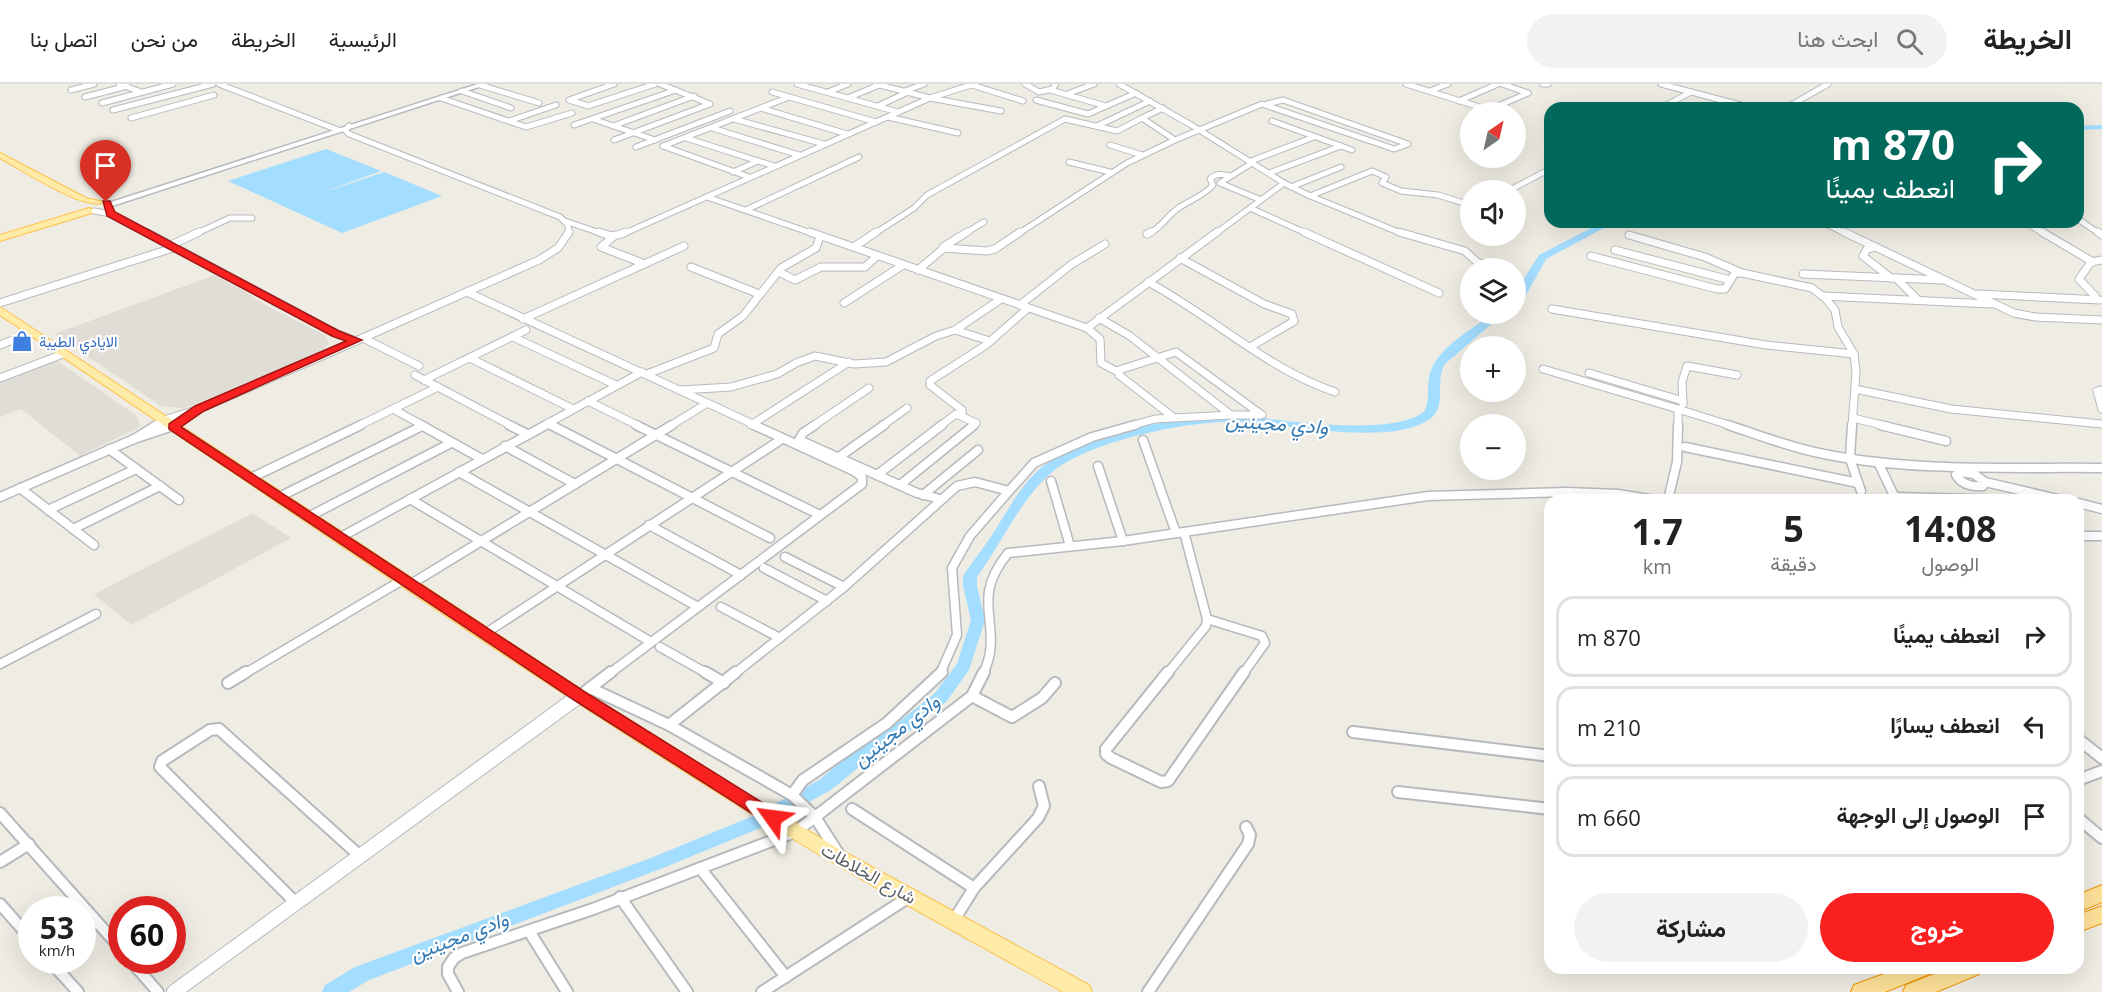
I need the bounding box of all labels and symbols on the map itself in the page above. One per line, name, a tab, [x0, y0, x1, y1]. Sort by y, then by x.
north arrow	[1460, 102, 1526, 168]
pin	[80, 140, 131, 202]
shop icon: الايادي الطيبة	[10, 329, 34, 353]
place label: الايادي الطيبة	[39, 331, 118, 355]
water label: وادي مجينين	[1224, 406, 1329, 443]
water label: وادي مجينين	[847, 688, 947, 775]
position arrow	[741, 786, 805, 850]
street label: شارع الخلاطات	[817, 837, 921, 910]
speed limit sign: 60	[108, 896, 186, 974]
water label: وادي مجينين	[406, 905, 513, 970]

